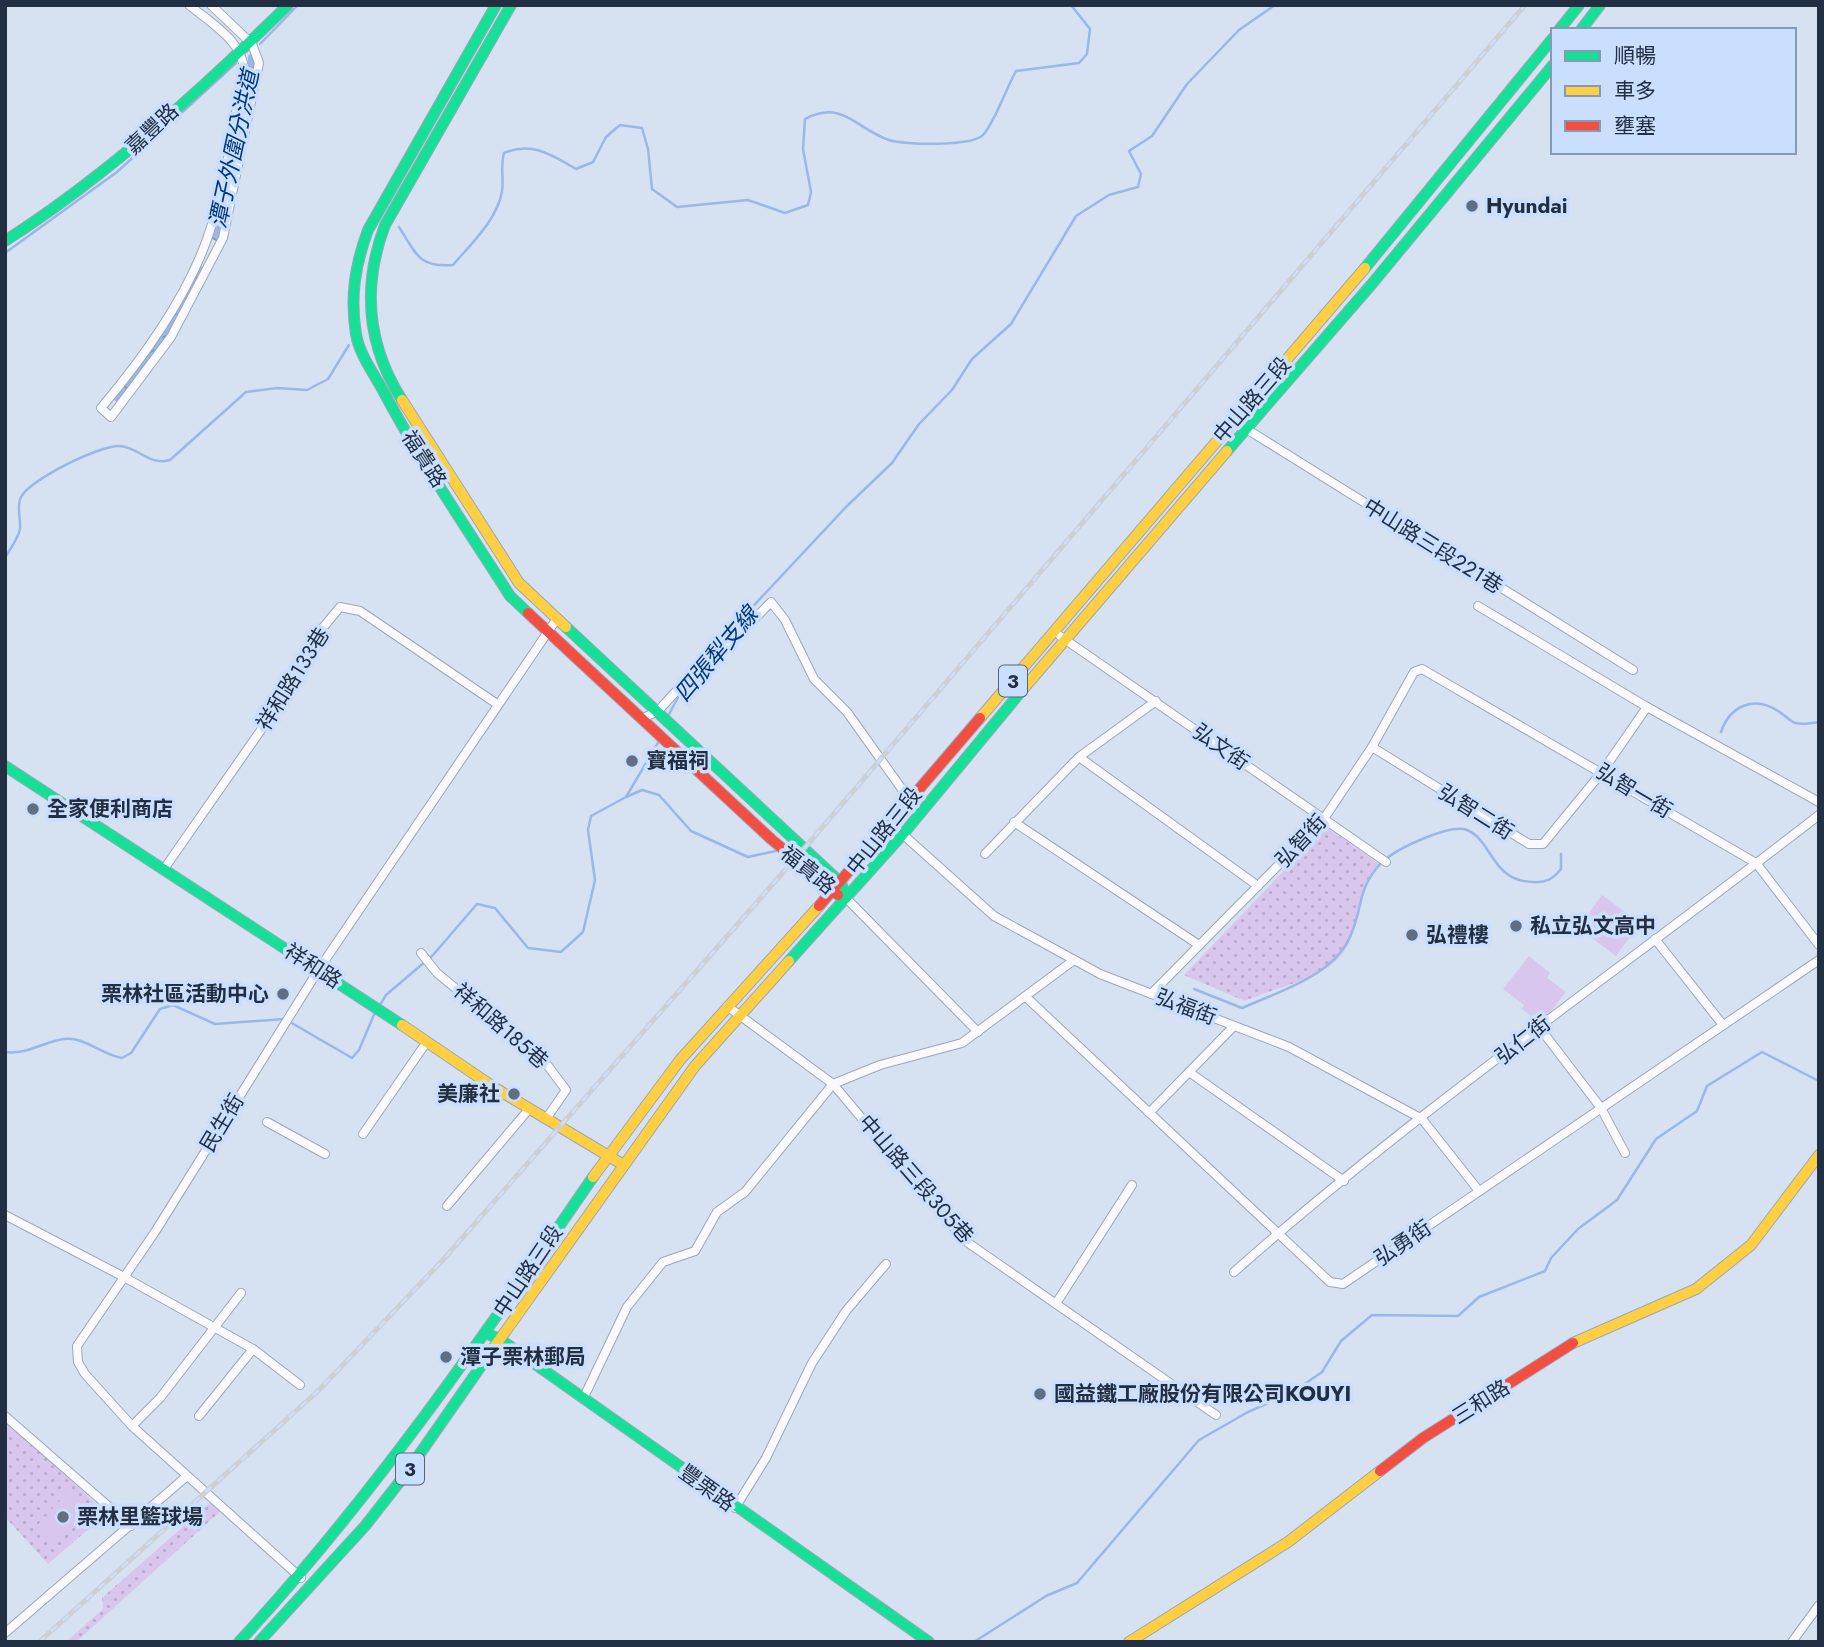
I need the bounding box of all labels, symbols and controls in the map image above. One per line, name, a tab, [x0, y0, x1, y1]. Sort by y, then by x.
legend	[1551, 28, 1796, 154]
text: 順暢	[1614, 41, 1656, 71]
water label: 潭子外圍分洪道	[201, 64, 268, 231]
text: 車多	[1614, 76, 1656, 106]
street label: 嘉豐路	[119, 97, 185, 161]
text: 壅塞	[1614, 111, 1656, 141]
place label: Hyundai	[1486, 191, 1568, 221]
marker: Hyundai	[1464, 198, 1480, 214]
street label: 中山路三段	[1206, 351, 1298, 449]
street label: 福貴路	[394, 424, 454, 494]
street label: 中山路三段221巷	[1357, 491, 1509, 601]
water label: 四張犁支線	[666, 597, 768, 709]
street label: 祥和路133巷	[249, 622, 337, 736]
road number: 3	[999, 666, 1027, 696]
street label: 弘文街	[1187, 717, 1255, 777]
place label: 寶福祠	[646, 746, 709, 776]
marker: 寶福祠	[624, 753, 640, 769]
street label: 弘智一街	[1590, 757, 1678, 825]
street label: 弘智二街	[1432, 777, 1520, 847]
street label: 中山路三段	[839, 781, 929, 881]
place label: 全家便利商店	[47, 794, 173, 824]
marker: 全家便利商店	[25, 801, 41, 817]
street label: 弘智街	[1269, 808, 1333, 874]
street label: 福貴路	[774, 839, 842, 901]
place label: 私立弘文高中	[1530, 911, 1656, 941]
marker: 私立弘文高中	[1508, 918, 1524, 934]
place label: 弘禮樓	[1426, 920, 1489, 950]
marker: 弘禮樓	[1404, 927, 1420, 943]
street label: 祥和路	[278, 936, 348, 996]
street label: 祥和路185巷	[447, 976, 555, 1076]
place label: 栗林社區活動中心	[101, 979, 269, 1009]
street label: 弘福街	[1151, 982, 1221, 1032]
marker: 栗林社區活動中心	[275, 986, 291, 1002]
street label: 弘仁街	[1489, 1009, 1557, 1071]
place label: 美廉社	[437, 1079, 500, 1109]
marker: 美廉社	[506, 1086, 522, 1102]
street label: 民生街	[193, 1088, 251, 1158]
street label: 中山路三段305巷	[852, 1108, 980, 1250]
street label: 弘勇街	[1368, 1213, 1438, 1273]
street label: 中山路三段	[486, 1219, 570, 1323]
place label: 潭子栗林郵局	[460, 1342, 586, 1372]
marker: 潭子栗林郵局	[438, 1349, 454, 1365]
street label: 三和路	[1446, 1373, 1516, 1431]
place label: 國益鐵工廠股份有限公司KOUYI	[1054, 1379, 1351, 1409]
marker: 國益鐵工廠股份有限公司KOUYI	[1032, 1386, 1048, 1402]
road number: 3	[396, 1454, 424, 1484]
street label: 豐栗路	[673, 1457, 741, 1519]
place label: 栗林里籃球場	[77, 1502, 203, 1532]
marker: 栗林里籃球場	[55, 1509, 71, 1525]

